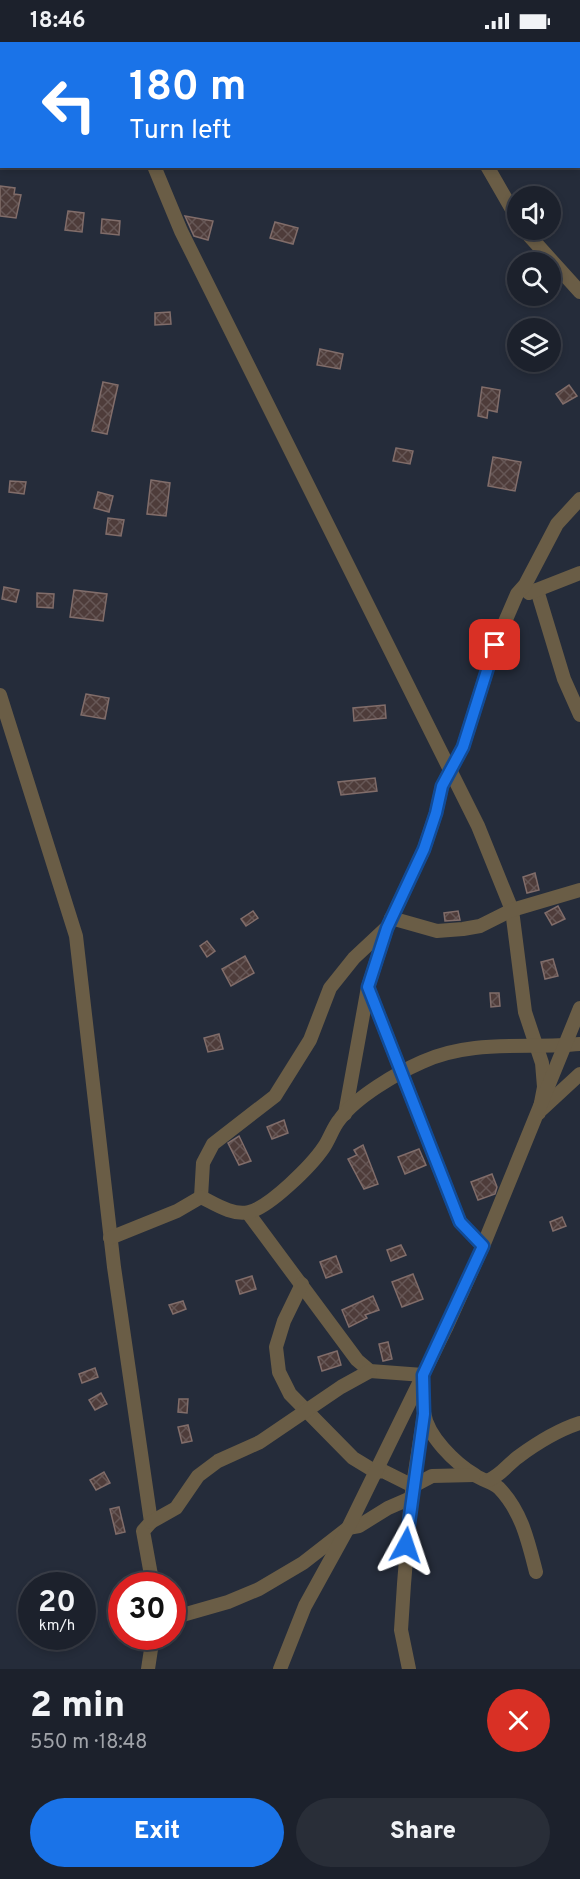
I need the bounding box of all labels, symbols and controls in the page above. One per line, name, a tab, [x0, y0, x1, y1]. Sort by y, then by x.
text: 18:46	[30, 8, 86, 35]
text: 180 m	[129, 62, 246, 115]
icon: left	[30, 66, 108, 144]
text: Turn left	[129, 114, 231, 148]
map controls	[507, 186, 561, 372]
button: sound	[507, 186, 561, 240]
button: search	[507, 252, 561, 306]
button: layers	[507, 318, 561, 372]
pin	[469, 619, 520, 670]
icon: arrive	[478, 628, 511, 661]
position arrow	[374, 1513, 438, 1577]
speed limit sign: 30	[108, 1572, 186, 1650]
text: 20	[38, 1585, 76, 1622]
text: km/h	[39, 1617, 75, 1636]
text: 2 min	[30, 1684, 125, 1730]
button: close	[487, 1689, 550, 1752]
text: 550 m · 18:48	[30, 1730, 148, 1756]
button: Exit	[30, 1798, 284, 1867]
button: Share	[296, 1798, 550, 1867]

